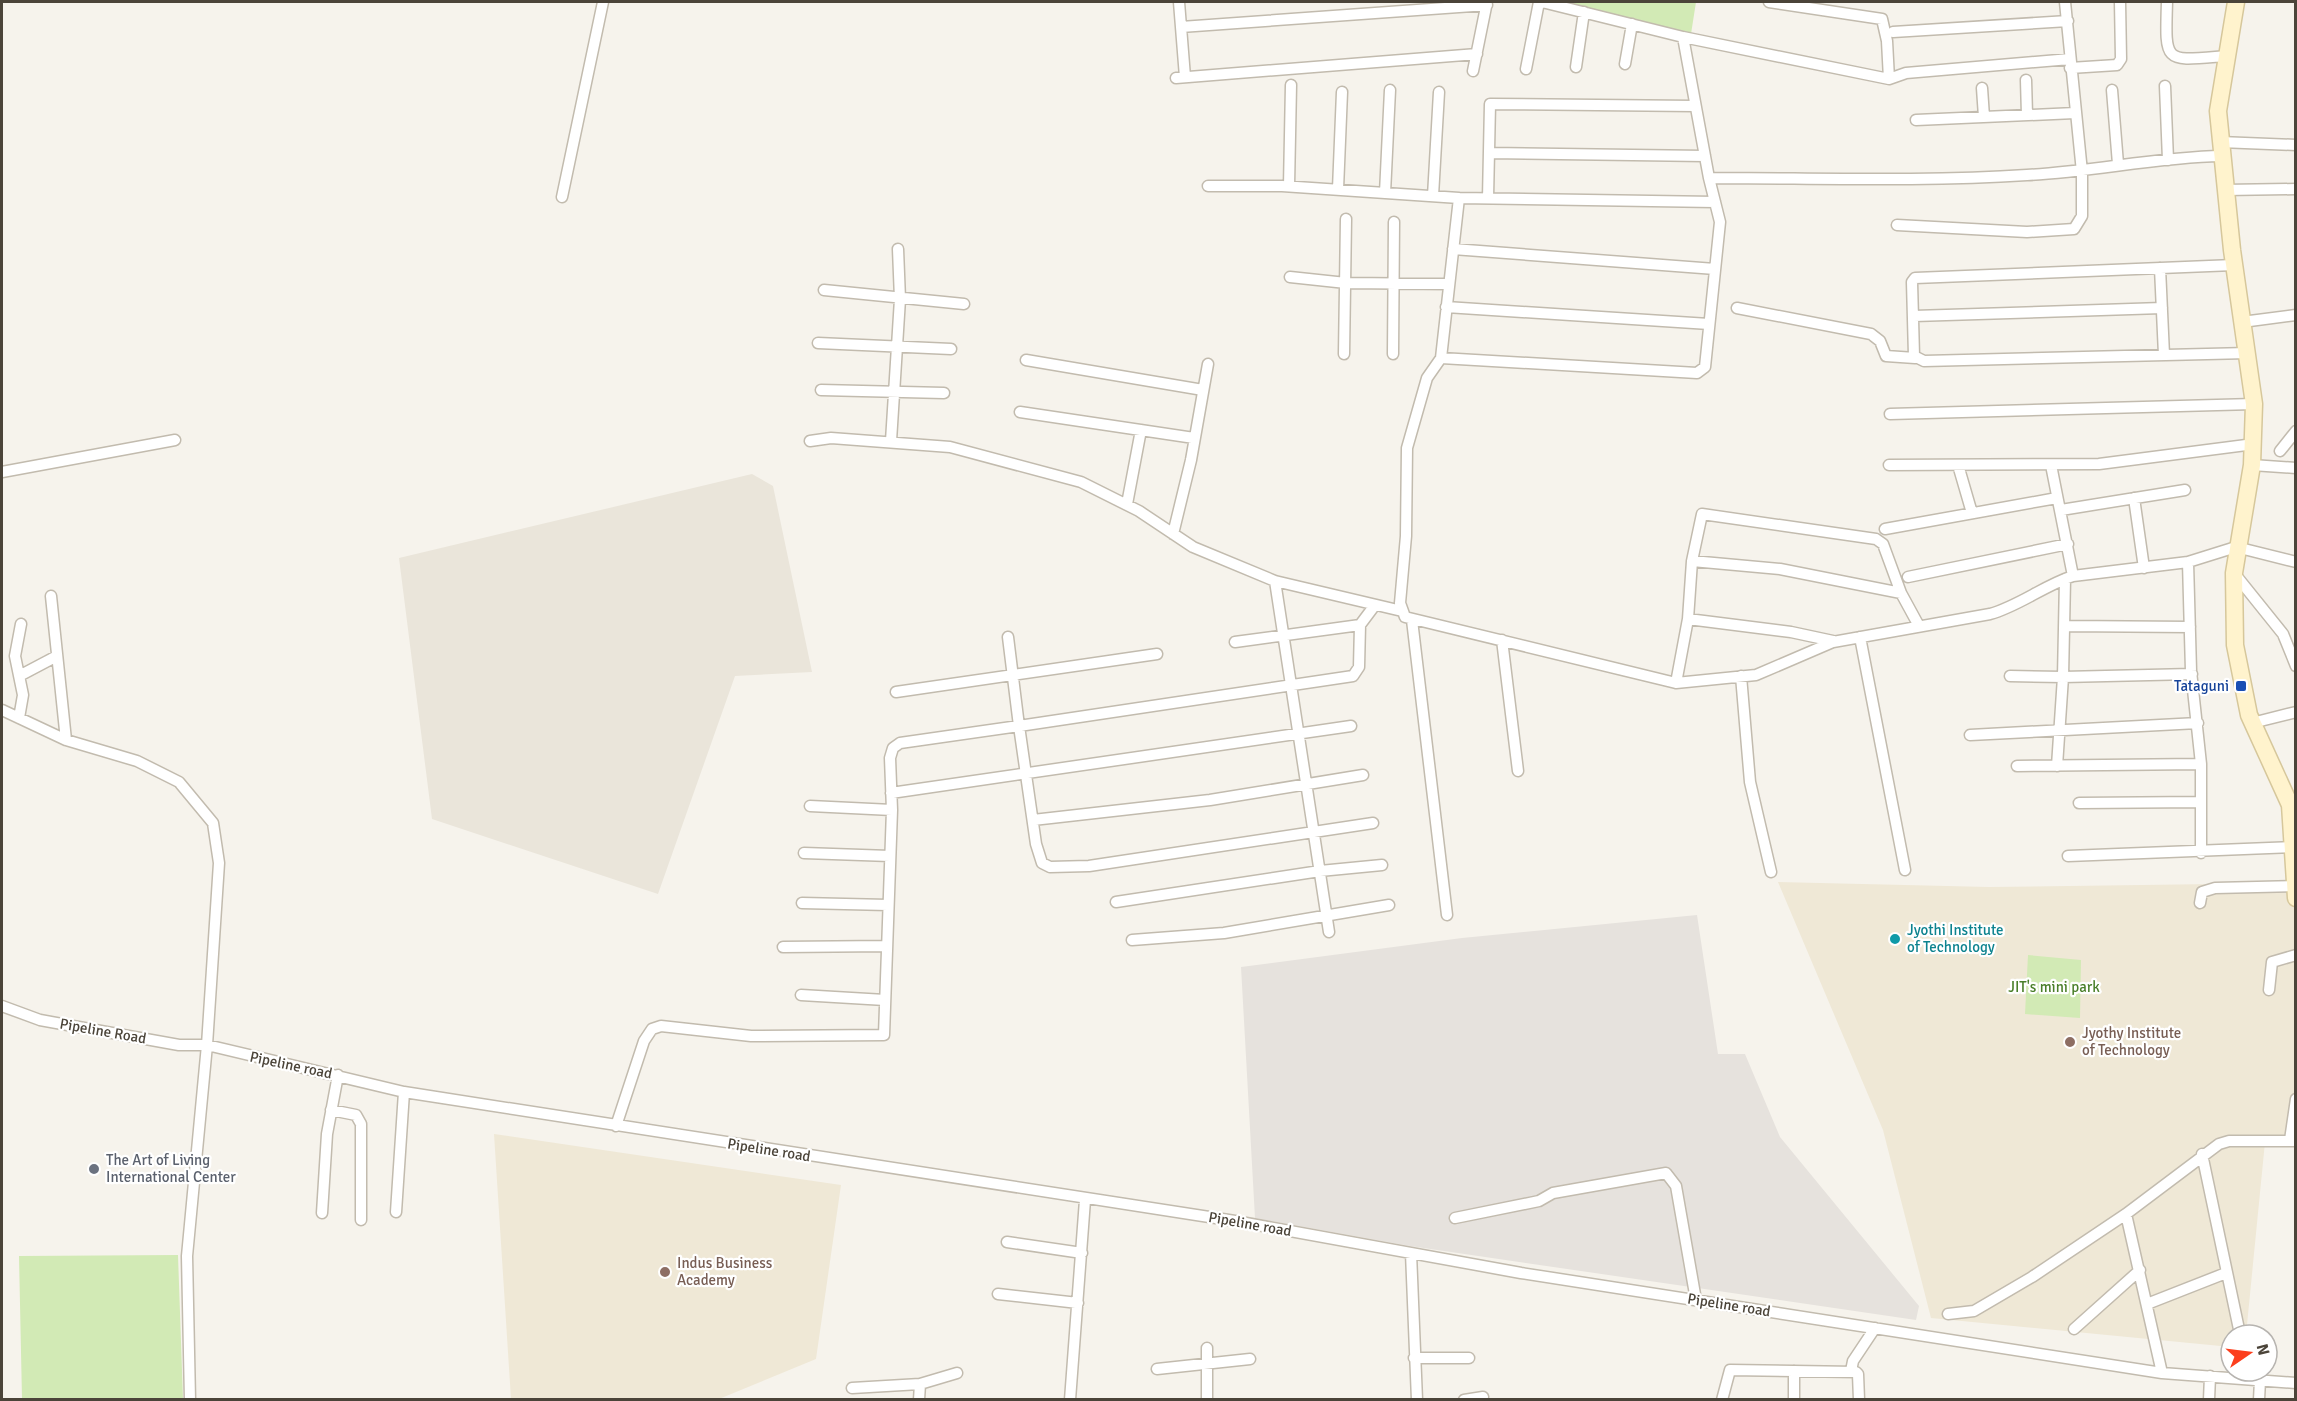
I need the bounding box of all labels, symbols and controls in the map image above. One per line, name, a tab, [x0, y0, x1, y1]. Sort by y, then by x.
place label: Tataguni	[2174, 677, 2229, 695]
marker: Tataguni	[2234, 679, 2248, 693]
place label: Jyothi Institute of Technology	[1907, 921, 2004, 956]
marker: Jyothi Institute of Technology	[1888, 932, 1902, 946]
park label: JIT's mini park	[2008, 978, 2100, 996]
street label: Pipeline Road	[58, 1015, 148, 1047]
place label: Jyothy Institute of Technology	[2082, 1024, 2181, 1059]
marker: Jyothy Institute of Technology	[2063, 1035, 2077, 1049]
street label: Pipeline road	[248, 1047, 334, 1083]
street label: Pipeline road	[726, 1135, 812, 1165]
place label: The Art of Living International Center	[106, 1151, 236, 1186]
marker: The Art of Living International Center	[87, 1162, 101, 1176]
street label: Pipeline road	[1207, 1208, 1293, 1240]
place label: Indus Business Academy	[677, 1254, 773, 1289]
marker: Indus Business Academy	[658, 1265, 672, 1279]
street label: Pipeline road	[1686, 1290, 1772, 1320]
north arrow	[2219, 1323, 2279, 1383]
text: N	[2252, 1342, 2274, 1357]

